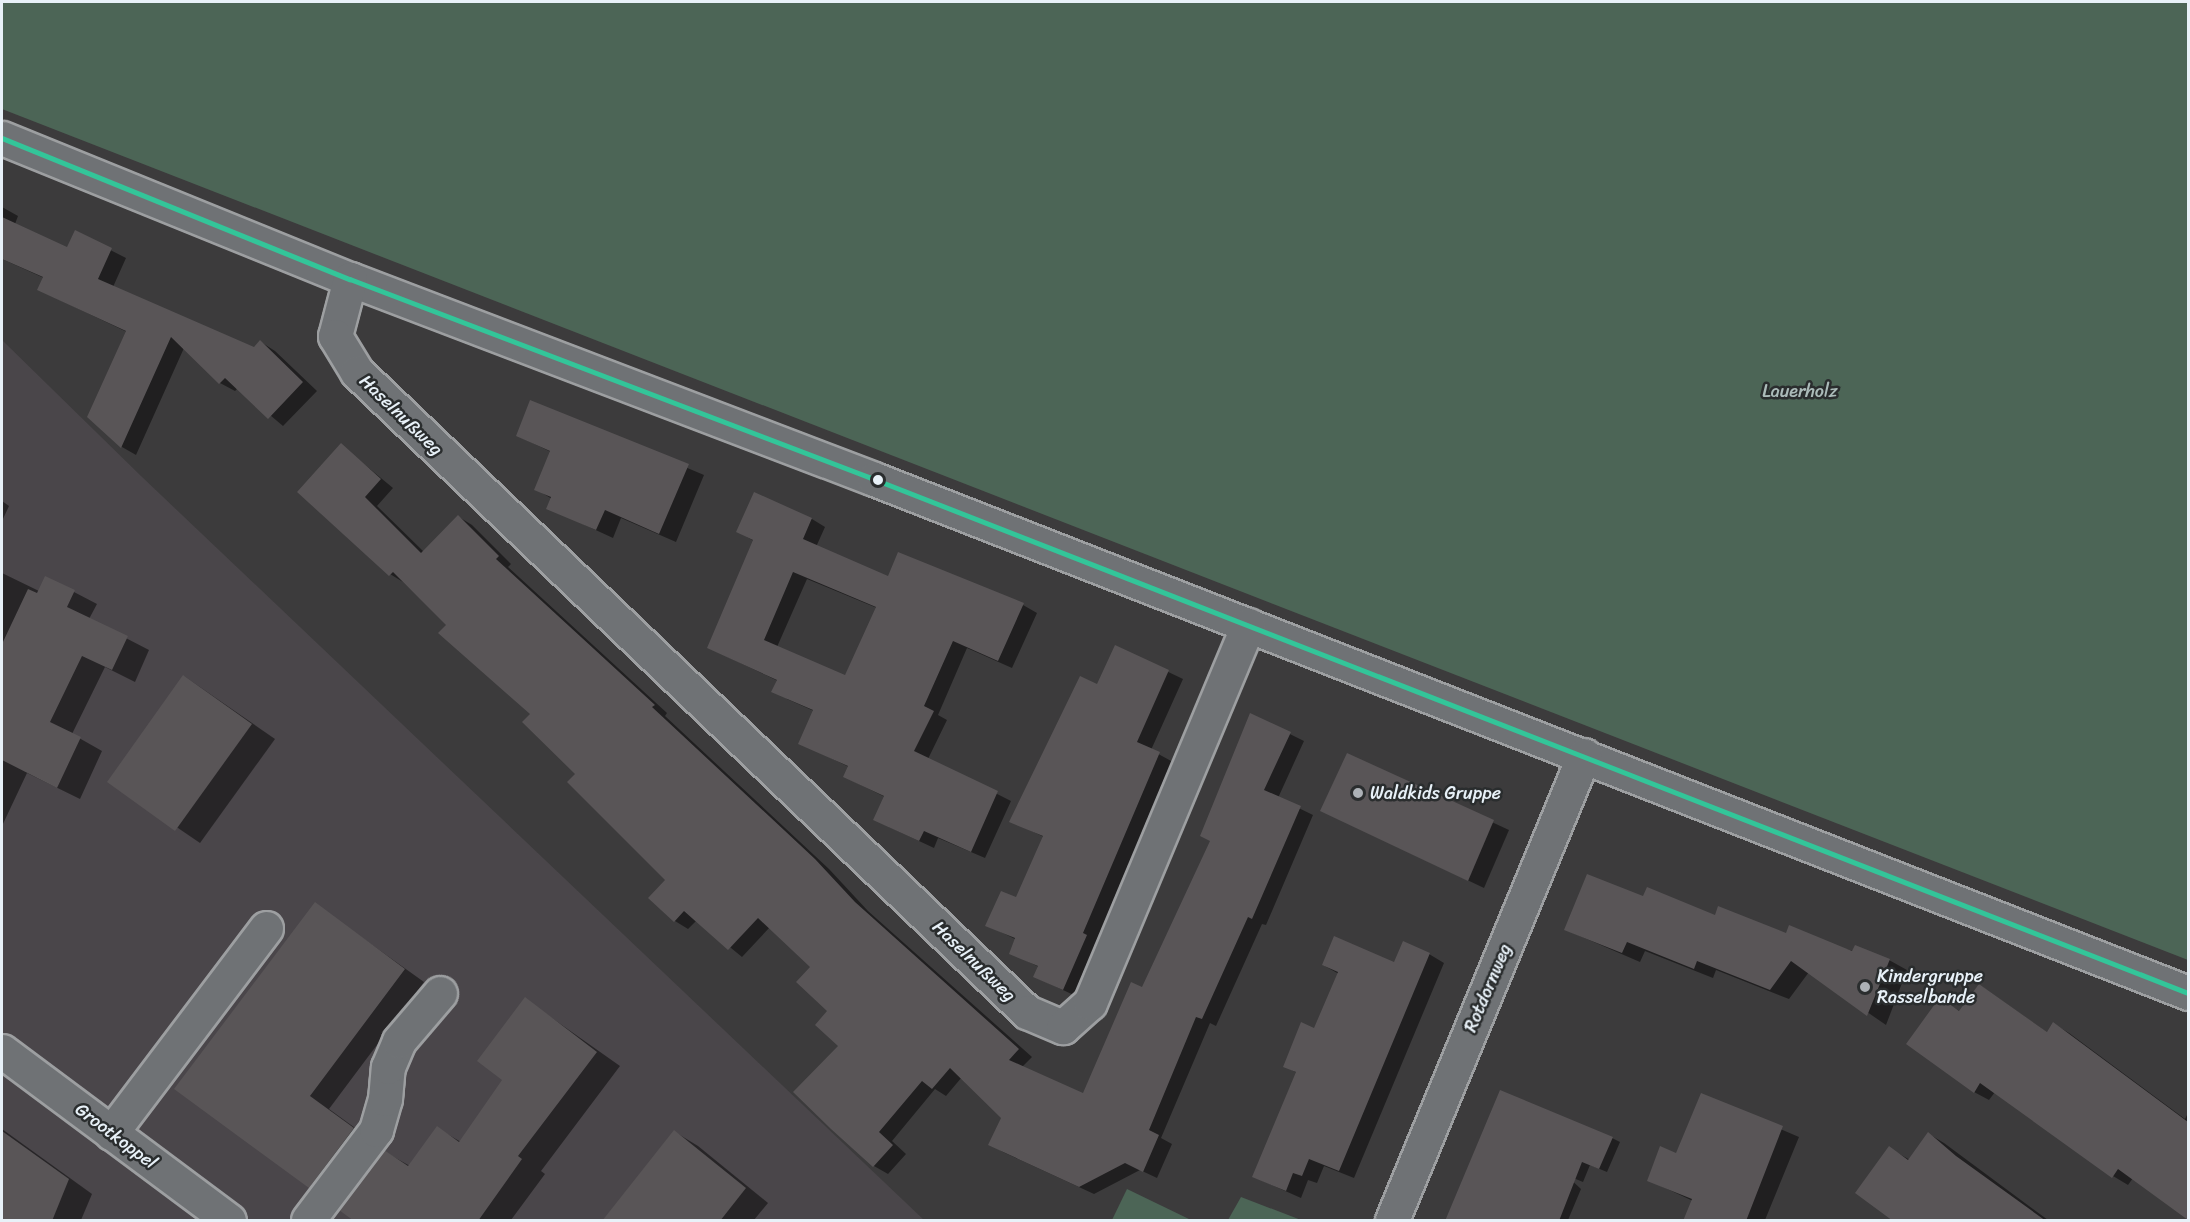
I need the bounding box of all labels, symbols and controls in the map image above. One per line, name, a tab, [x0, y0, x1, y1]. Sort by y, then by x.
street label: Haselnußweg	[355, 370, 447, 460]
park label: Lauerholz	[1762, 380, 1838, 402]
unlabelled marker	[872, 474, 884, 486]
place label: Waldkids Gruppe	[1370, 782, 1501, 804]
marker: Waldkids Gruppe	[1351, 786, 1365, 800]
street label: Haselnußweg	[928, 916, 1020, 1006]
street label: Rotdornweg	[1460, 941, 1516, 1035]
place label: Kindergruppe Rasselbande	[1877, 966, 1983, 1008]
marker: Kindergruppe Rasselbande	[1858, 980, 1872, 994]
street label: Grootkoppel	[71, 1098, 161, 1174]

